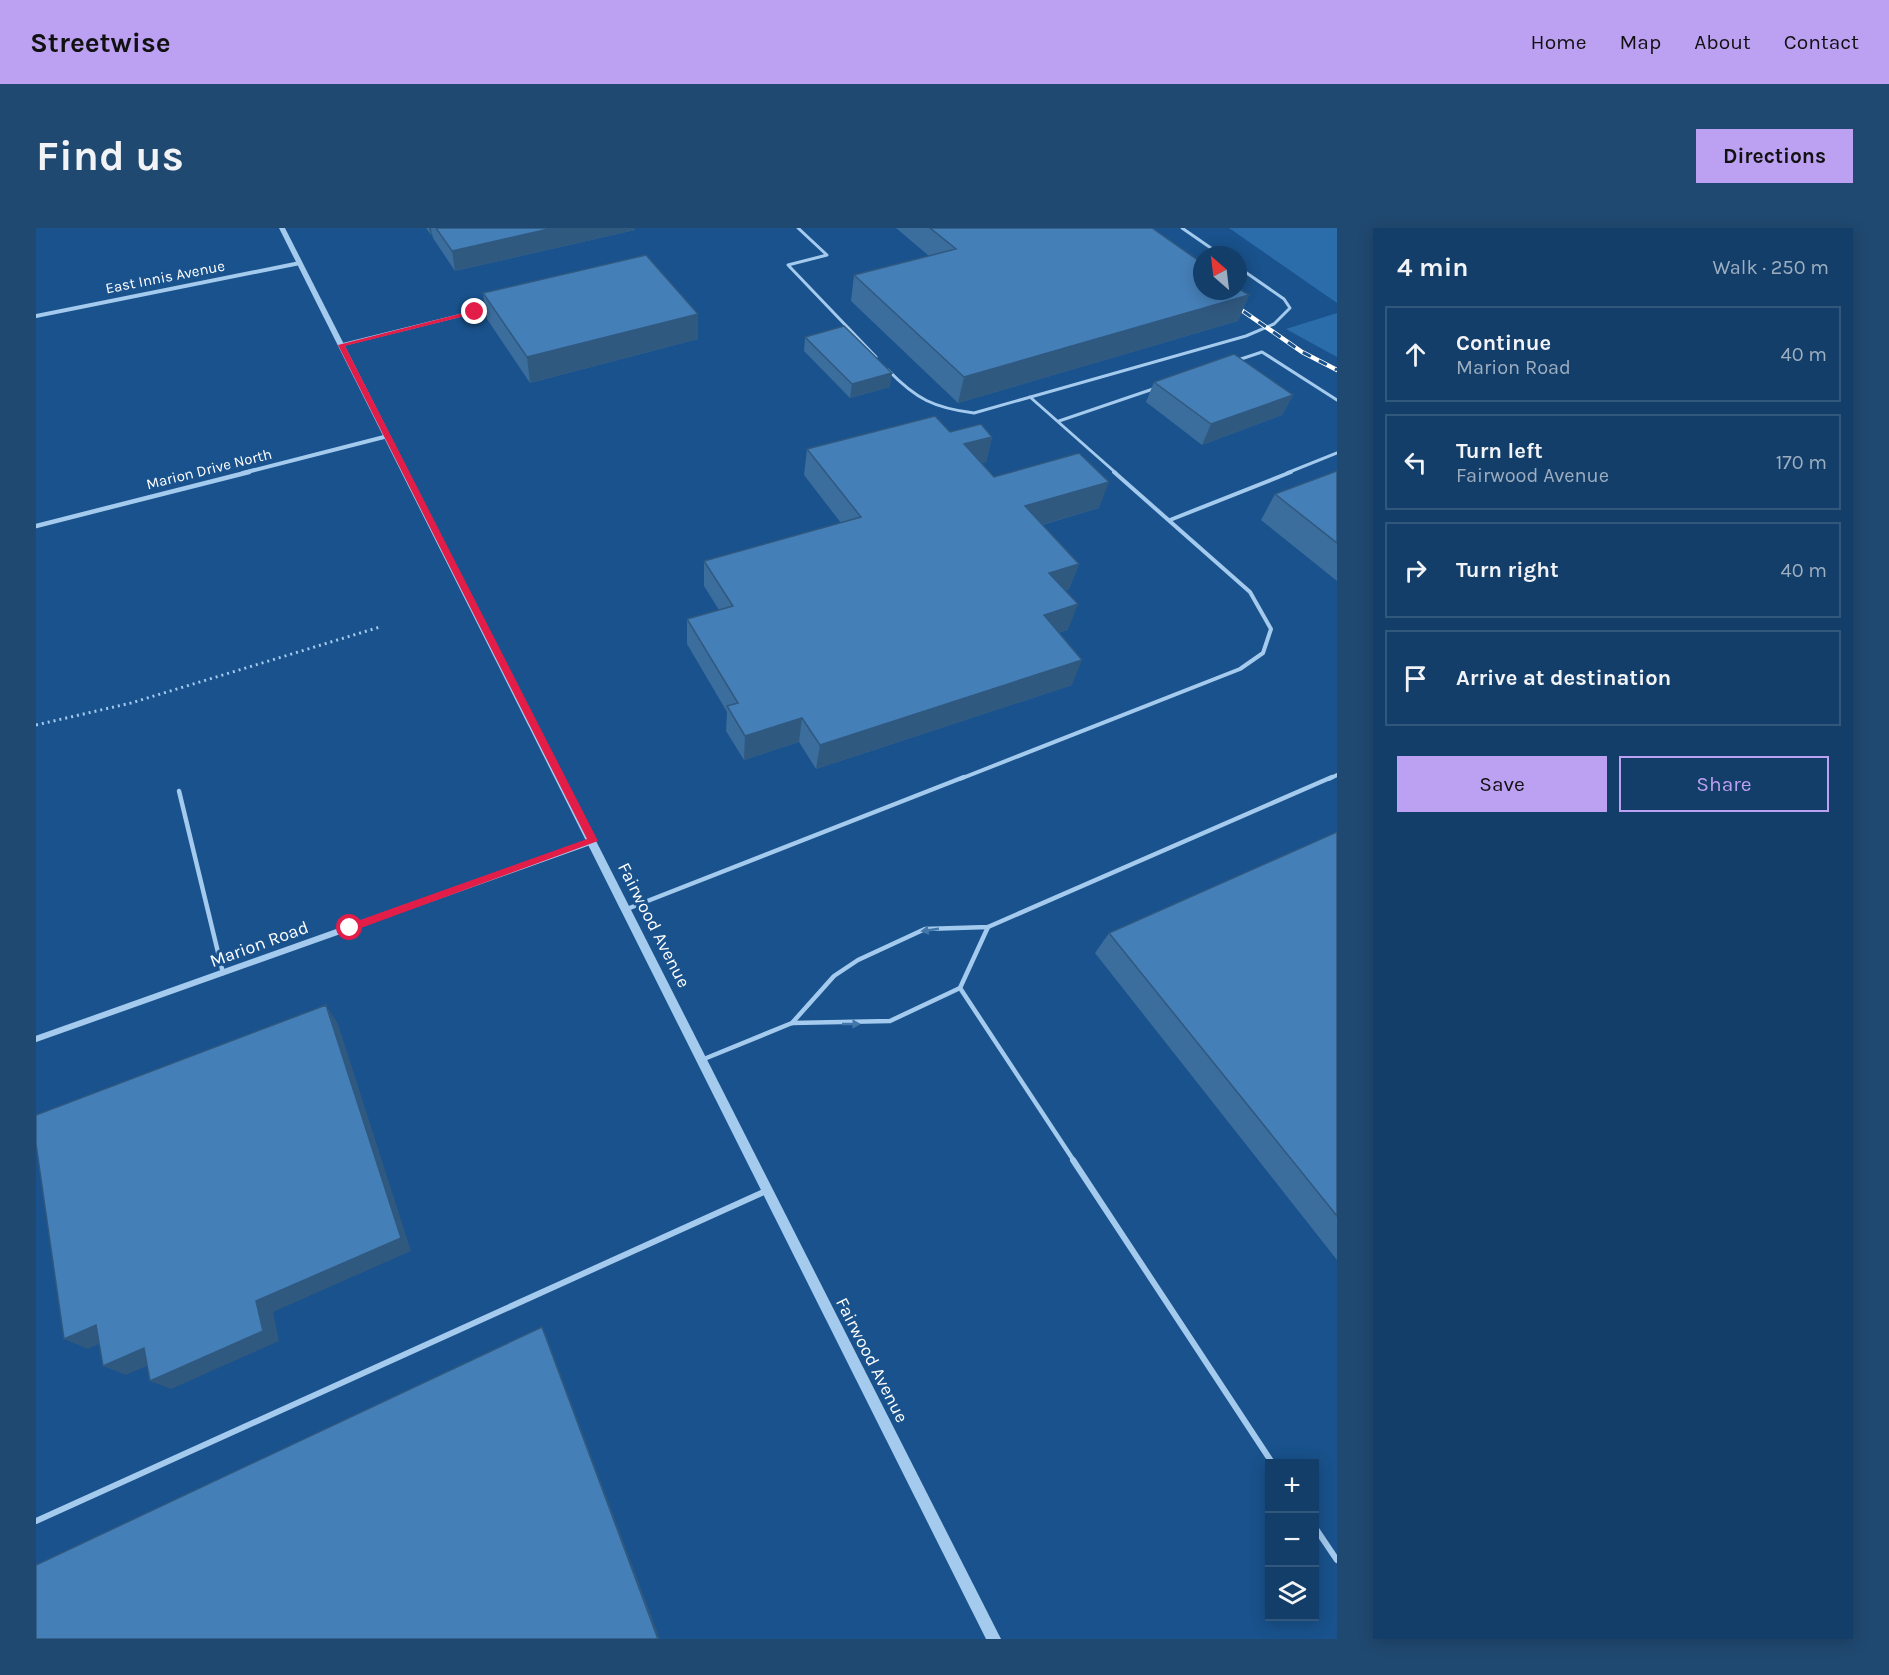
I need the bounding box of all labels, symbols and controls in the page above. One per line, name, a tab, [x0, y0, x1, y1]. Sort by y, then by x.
text: Streetwise	[30, 26, 171, 59]
text: Home	[1531, 30, 1587, 54]
text: Map	[1620, 30, 1661, 54]
text: About	[1694, 30, 1751, 54]
text: Contact	[1784, 30, 1859, 54]
button: Directions	[1696, 129, 1853, 183]
text: Find us	[36, 131, 184, 181]
north arrow	[1193, 246, 1247, 300]
text: 4 min	[1397, 252, 1468, 283]
text: Walk · 250 m	[1713, 256, 1829, 279]
street label: East Innis Avenue	[104, 257, 226, 297]
route end	[461, 298, 487, 324]
text: Continue	[1456, 330, 1551, 356]
icon: ahead	[1399, 338, 1432, 371]
text: 40 m	[1781, 343, 1827, 366]
text: Marion Road	[1456, 356, 1571, 379]
text: Turn left	[1456, 438, 1543, 464]
street label: Marion Drive North	[144, 445, 274, 493]
icon: left	[1399, 446, 1432, 479]
text: 170 m	[1776, 451, 1827, 474]
text: Fairwood Avenue	[1456, 464, 1609, 487]
icon: right	[1399, 554, 1432, 587]
text: Turn right	[1456, 557, 1559, 583]
text: 40 m	[1781, 559, 1827, 582]
icon: arrive	[1399, 662, 1432, 695]
text: Arrive at destination	[1456, 665, 1671, 691]
button: Save	[1397, 756, 1607, 812]
button: Share	[1619, 756, 1829, 812]
street label: Fairwood Avenue	[613, 859, 695, 991]
route start	[336, 914, 362, 940]
street label: Marion Road	[207, 916, 311, 972]
one-way arrow	[920, 925, 939, 934]
one-way arrow	[841, 1019, 860, 1029]
street label: Fairwood Avenue	[831, 1294, 913, 1426]
map controls	[1265, 1459, 1319, 1621]
button: +	[1265, 1459, 1319, 1513]
button: −	[1265, 1513, 1319, 1567]
button: layers	[1265, 1567, 1319, 1621]

